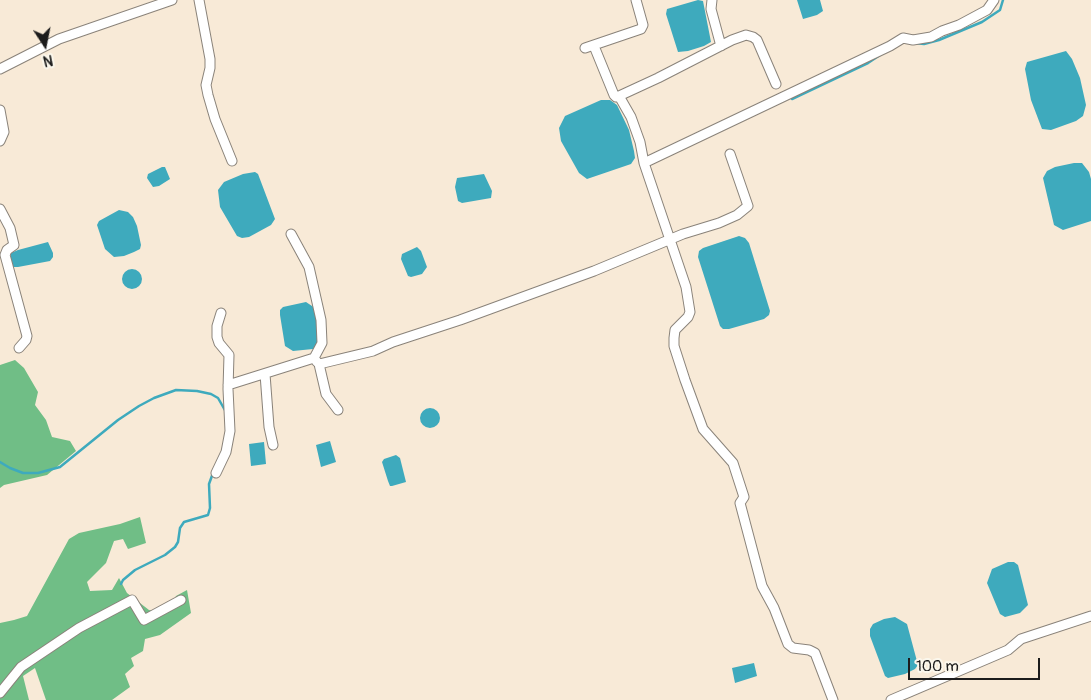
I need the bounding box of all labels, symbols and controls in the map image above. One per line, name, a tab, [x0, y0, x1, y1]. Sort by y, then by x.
north arrow	[20, 20, 70, 70]
text: N	[42, 51, 54, 69]
scale bar	[911, 648, 1044, 680]
text: 100 m	[916, 657, 959, 676]

